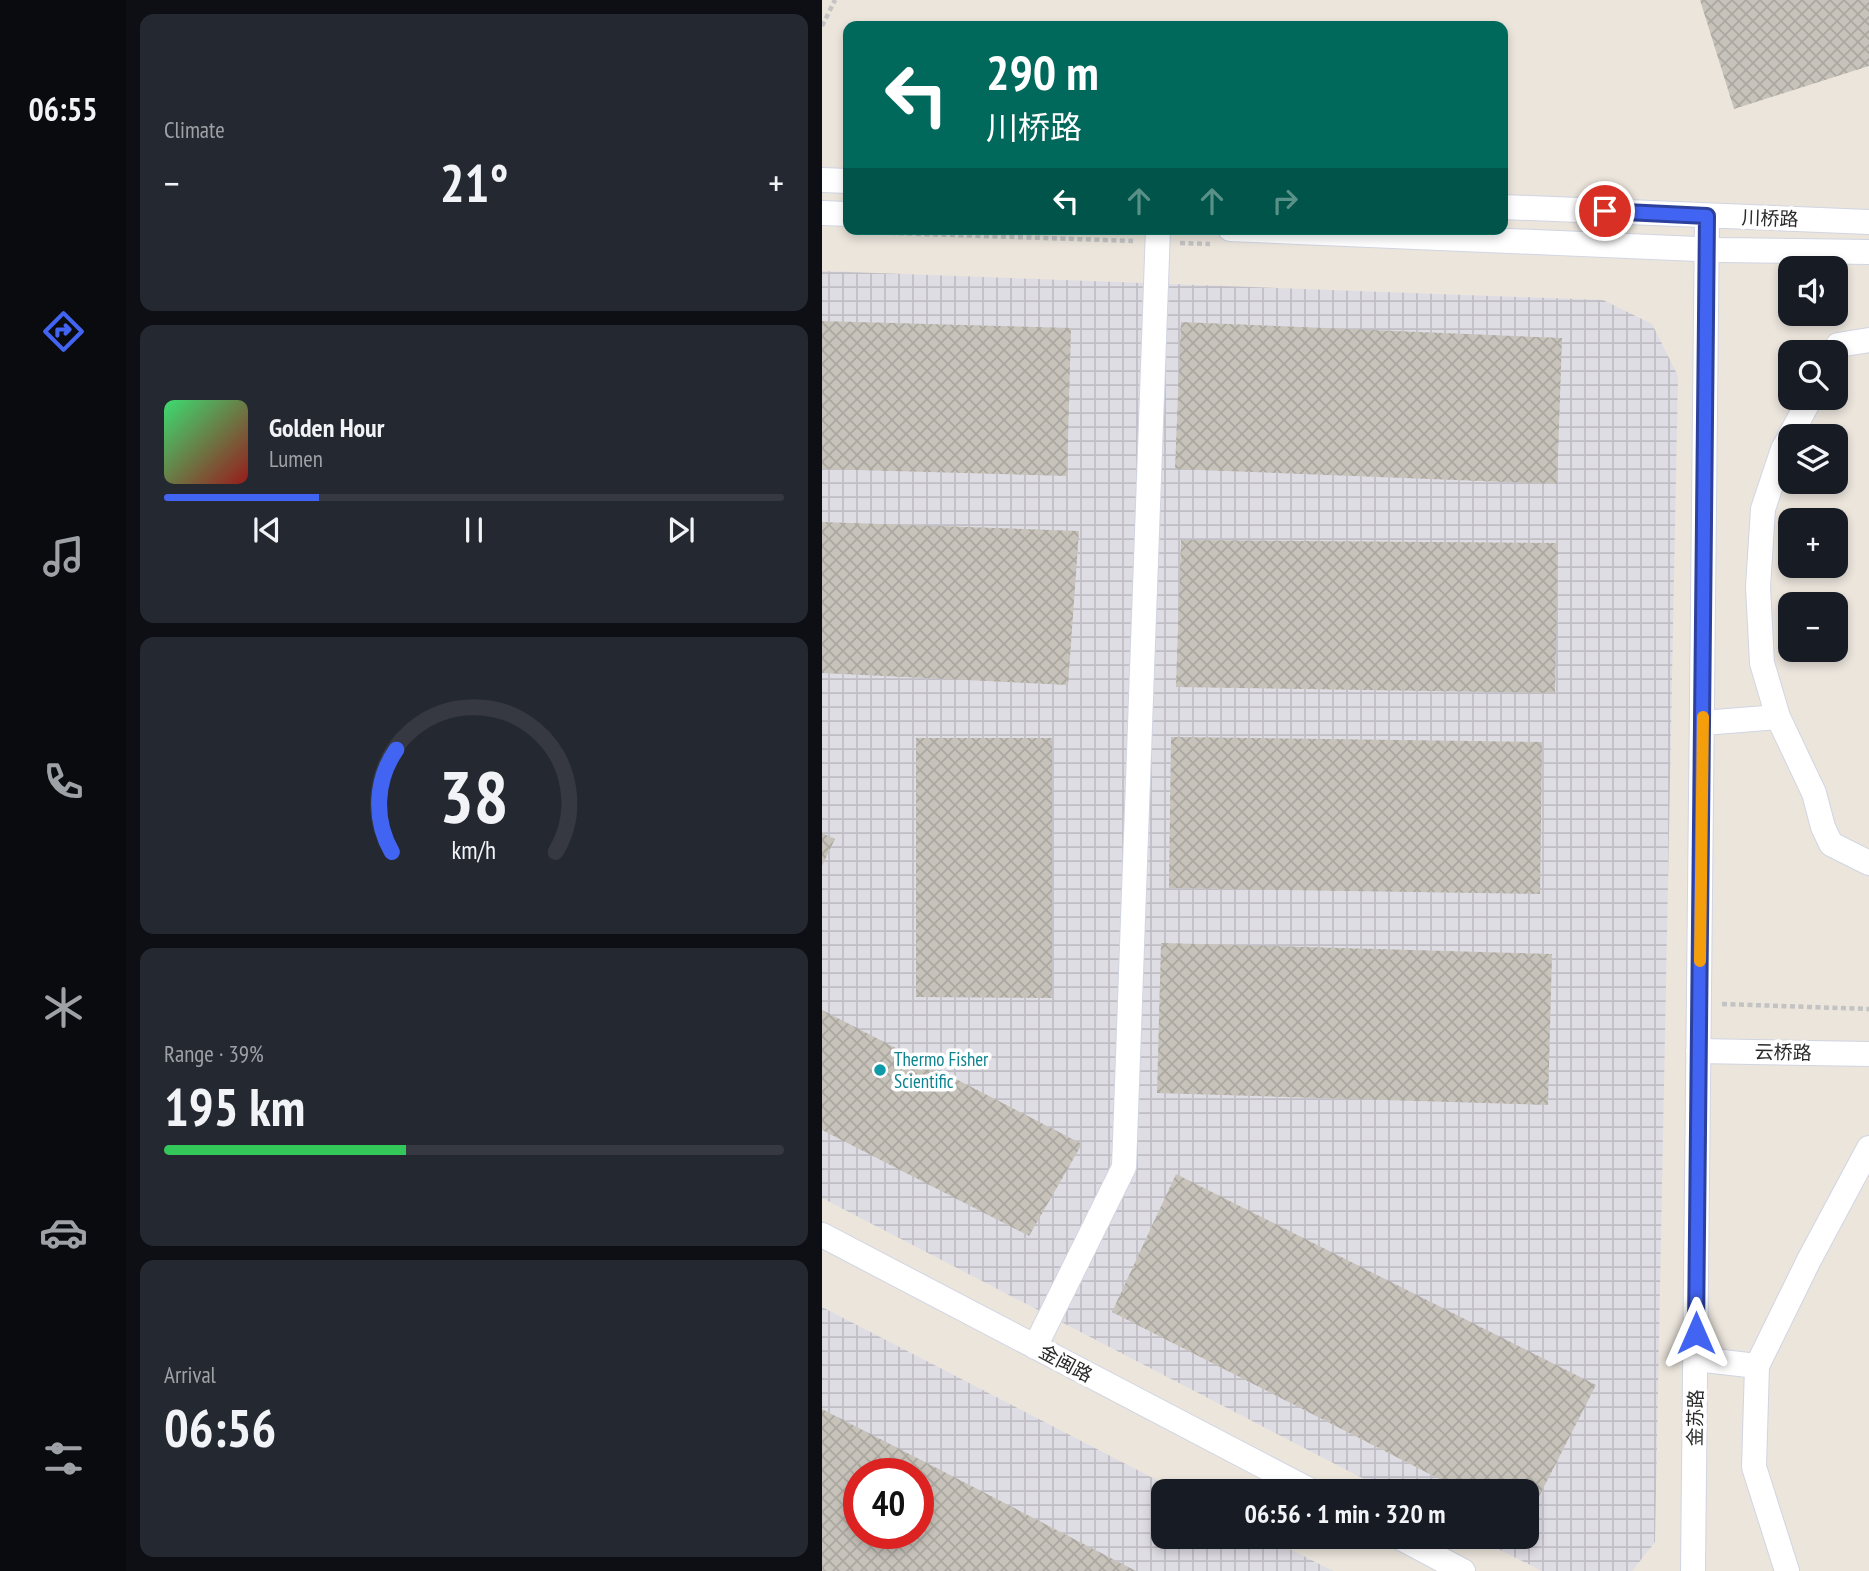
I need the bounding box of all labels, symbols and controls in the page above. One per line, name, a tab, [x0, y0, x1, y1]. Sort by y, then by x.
text: 290 m	[986, 40, 1099, 104]
icon: left	[871, 49, 962, 140]
text: 06:55	[28, 88, 98, 130]
text: 川桥路	[986, 106, 1082, 148]
text: Climate	[164, 115, 225, 144]
text: 21°	[440, 149, 508, 216]
text: −	[164, 158, 180, 207]
text: +	[768, 158, 784, 207]
pin	[1575, 181, 1635, 241]
icon: left	[1047, 182, 1085, 220]
icon: ahead	[1120, 182, 1158, 220]
icon: ahead	[1193, 182, 1231, 220]
icon: right	[1266, 182, 1304, 220]
icon: arrive	[1586, 192, 1624, 230]
street label: 川桥路	[1741, 205, 1799, 231]
map controls	[1778, 256, 1848, 662]
button: sound	[1778, 256, 1848, 326]
icon: directions	[39, 307, 88, 356]
button: search	[1778, 340, 1848, 410]
text: Golden Hour	[269, 411, 384, 444]
button: layers	[1778, 424, 1848, 494]
text: Lumen	[269, 444, 323, 473]
button: +	[1778, 508, 1848, 578]
icon: previous	[248, 511, 286, 549]
icon: pause	[455, 511, 493, 549]
icon: next	[662, 511, 700, 549]
icon: music	[39, 532, 88, 581]
button: −	[1778, 592, 1848, 662]
text: 38	[439, 748, 509, 842]
icon: phone	[39, 757, 88, 806]
text: km/h	[452, 833, 496, 865]
icon: climate	[39, 983, 88, 1032]
text: Range · 39%	[164, 1039, 264, 1068]
street label: 云桥路	[1754, 1040, 1812, 1064]
place label: Thermo Fisher Scientific	[894, 1047, 989, 1093]
marker: Thermo Fisher Scientific	[872, 1062, 888, 1078]
text: 195 km	[164, 1073, 305, 1140]
icon: car	[39, 1208, 88, 1257]
position arrow	[1659, 1296, 1733, 1370]
street label: 金闽路	[1035, 1339, 1097, 1387]
text: Arrival	[164, 1360, 216, 1389]
street label: 金苏路	[1683, 1389, 1707, 1447]
text: 06:56	[164, 1394, 276, 1461]
icon: filters	[39, 1434, 88, 1483]
speed limit sign: 40	[843, 1458, 934, 1549]
text: 06:56 · 1 min · 320 m	[1245, 1497, 1445, 1530]

